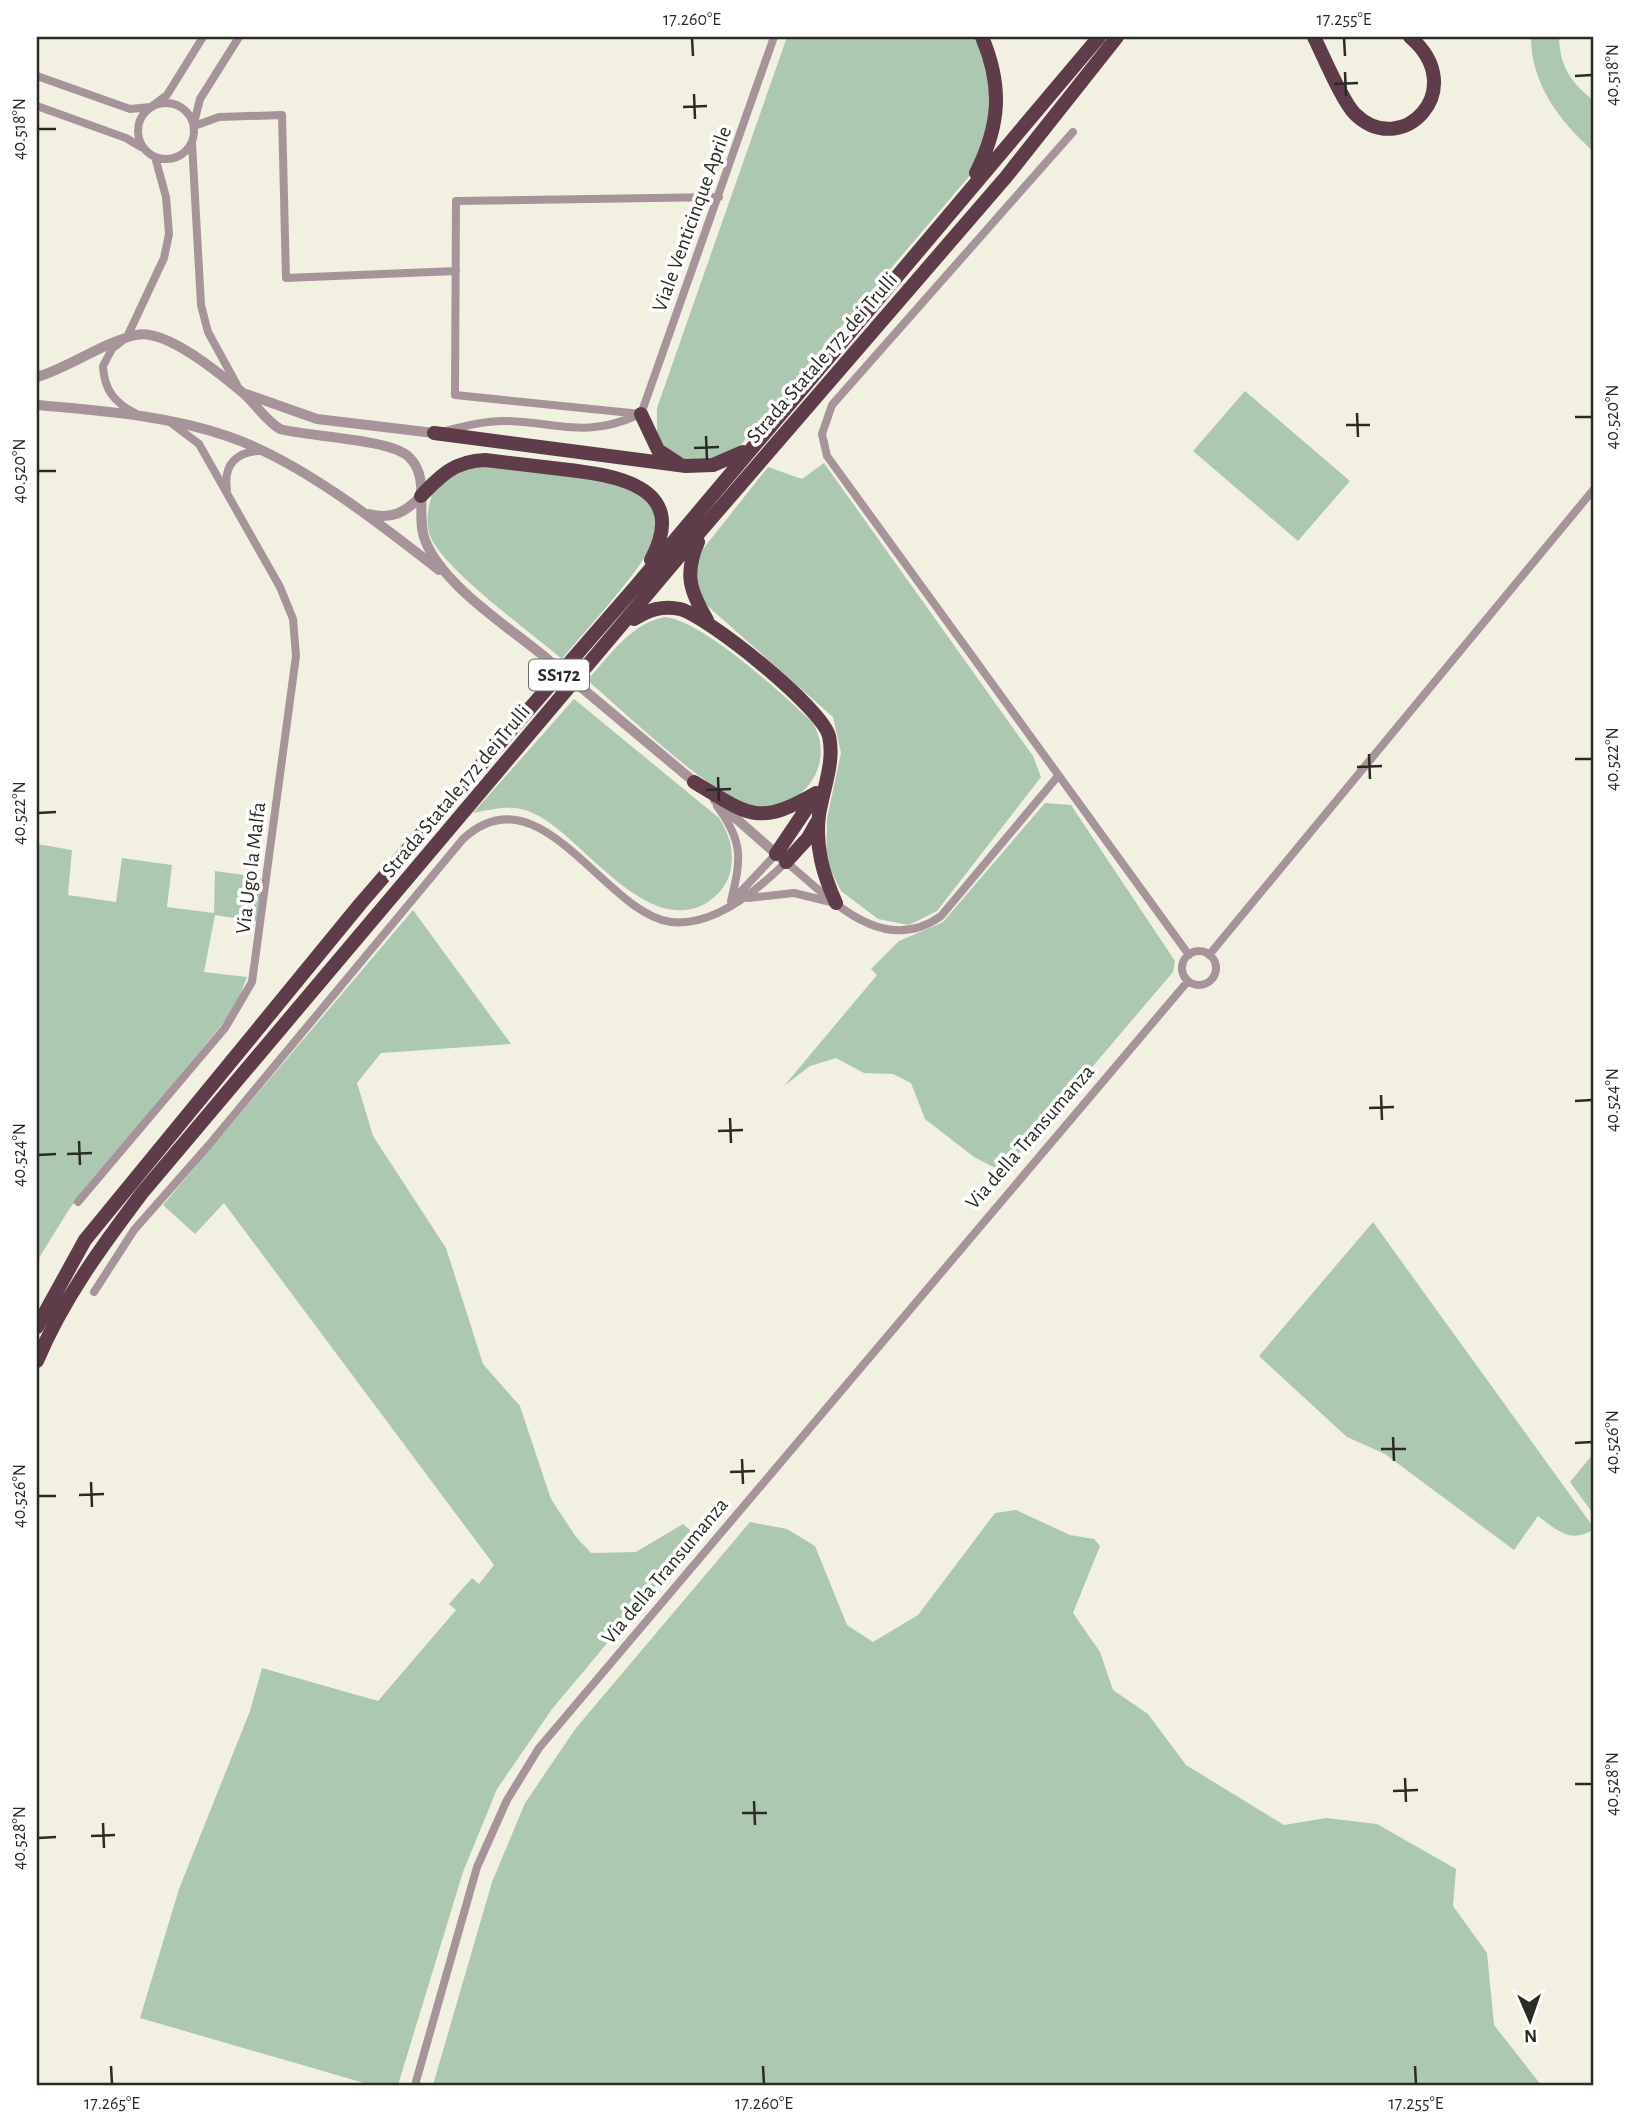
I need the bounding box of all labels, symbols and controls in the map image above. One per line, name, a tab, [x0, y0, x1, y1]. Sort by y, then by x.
text: 17.260°E	[663, 11, 721, 29]
text: 17.255°E	[1316, 11, 1372, 29]
text: 40.518°N	[1604, 44, 1622, 106]
text: 40.518°N	[11, 98, 29, 160]
street label: Viale Venticinque Aprile	[649, 123, 735, 315]
street label: Strada Statale 172 dei Trulli	[743, 269, 901, 447]
text: 40.520°N	[1604, 384, 1622, 450]
text: 40.520°N	[11, 438, 29, 504]
road number: SS172	[529, 660, 589, 690]
street label: Strada Statale 172 dei Trulli	[378, 701, 534, 881]
text: 40.522°N	[1604, 727, 1622, 791]
text: 40.522°N	[11, 781, 29, 845]
street label: Via Ugo la Malfa	[232, 801, 270, 935]
street label: Via della Transumanza	[962, 1061, 1098, 1213]
text: 40.524°N	[1604, 1068, 1622, 1132]
text: 40.524°N	[11, 1123, 29, 1187]
text: 40.526°N	[1604, 1410, 1622, 1474]
text: 40.526°N	[11, 1464, 29, 1528]
street label: Via della Transumanza	[598, 1494, 732, 1648]
text: 40.528°N	[1604, 1752, 1622, 1816]
text: 40.528°N	[11, 1806, 29, 1870]
north arrow	[1494, 1986, 1564, 2056]
text: N	[1524, 2026, 1537, 2045]
text: 17.265°E	[84, 2095, 140, 2113]
text: 17.260°E	[735, 2095, 793, 2113]
text: 17.255°E	[1388, 2095, 1444, 2113]

